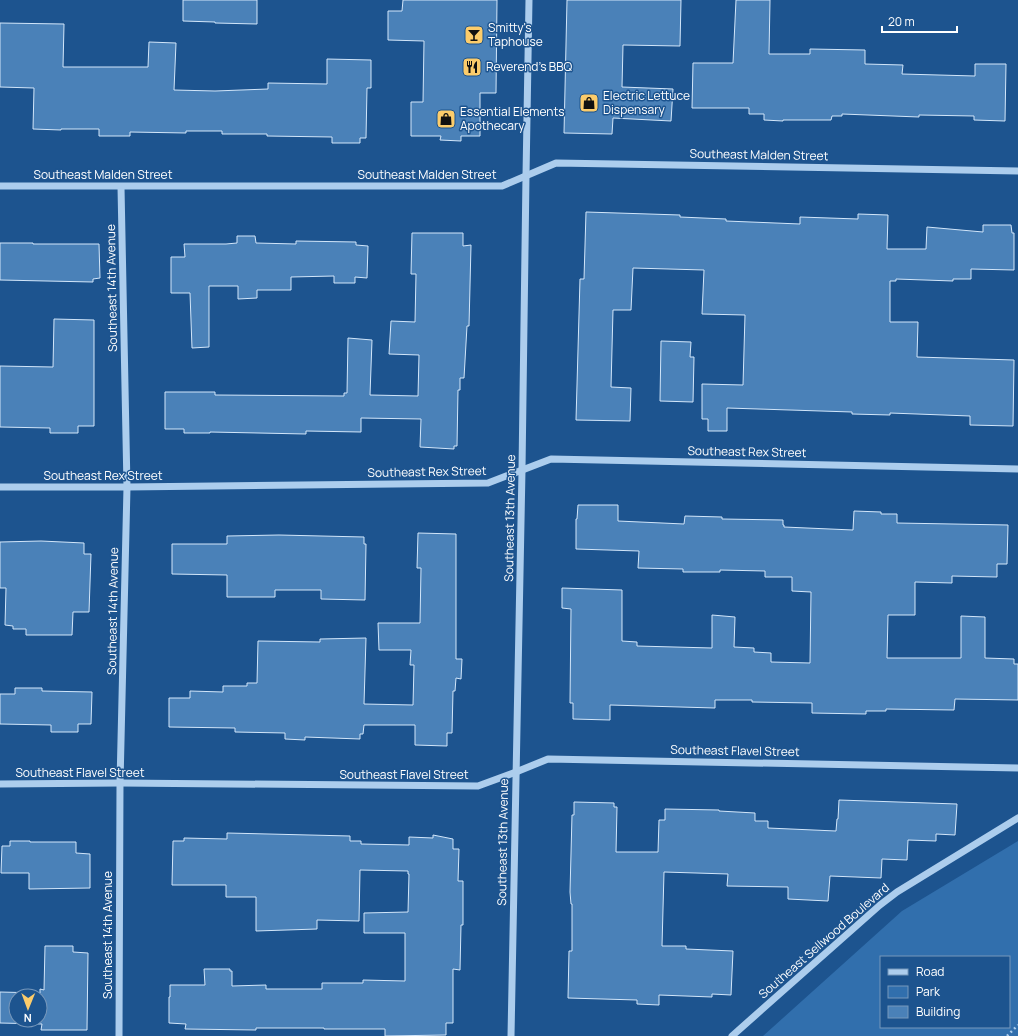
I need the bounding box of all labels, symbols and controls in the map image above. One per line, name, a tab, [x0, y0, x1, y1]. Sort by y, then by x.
scale bar	[882, 8, 957, 34]
text: 20 m	[888, 13, 915, 30]
place label: Smitty's Taphouse	[488, 19, 543, 50]
bar icon: Smitty's Taphouse	[463, 24, 485, 46]
restaurant icon: Reverend's BBQ	[461, 56, 483, 78]
place label: Reverend's BBQ	[486, 58, 573, 75]
place label: Electric Lettuce Dispensary	[603, 87, 690, 118]
shop icon: Electric Lettuce Dispensary	[578, 92, 600, 114]
place label: Essential Elements Apothecary	[460, 103, 565, 134]
shop icon: Essential Elements Apothecary	[435, 108, 457, 130]
street label: Southeast Malden Street	[689, 145, 829, 164]
street label: Southeast Malden Street	[34, 166, 173, 183]
street label: Southeast Malden Street	[358, 166, 497, 183]
street label: Southeast 14th Avenue	[102, 224, 121, 352]
street label: Southeast Rex Street	[687, 442, 807, 461]
street label: Southeast 13th Avenue	[500, 454, 519, 582]
street label: Southeast Rex Street	[367, 462, 487, 481]
street label: Southeast Rex Street	[44, 467, 163, 484]
street label: Southeast 14th Avenue	[103, 547, 122, 675]
street label: Southeast Flavel Street	[670, 741, 800, 760]
street label: Southeast Flavel Street	[15, 764, 145, 781]
street label: Southeast Flavel Street	[339, 766, 469, 783]
street label: Southeast 13th Avenue	[493, 778, 512, 906]
street label: Southeast 14th Avenue	[99, 871, 116, 999]
street label: Southeast Sellwood Boulevard	[755, 879, 893, 1002]
legend	[880, 956, 1010, 1028]
text: Road	[916, 963, 944, 980]
text: Park	[916, 983, 941, 1000]
north arrow	[8, 988, 48, 1028]
text: Building	[916, 1003, 960, 1020]
text: N	[24, 1011, 32, 1026]

